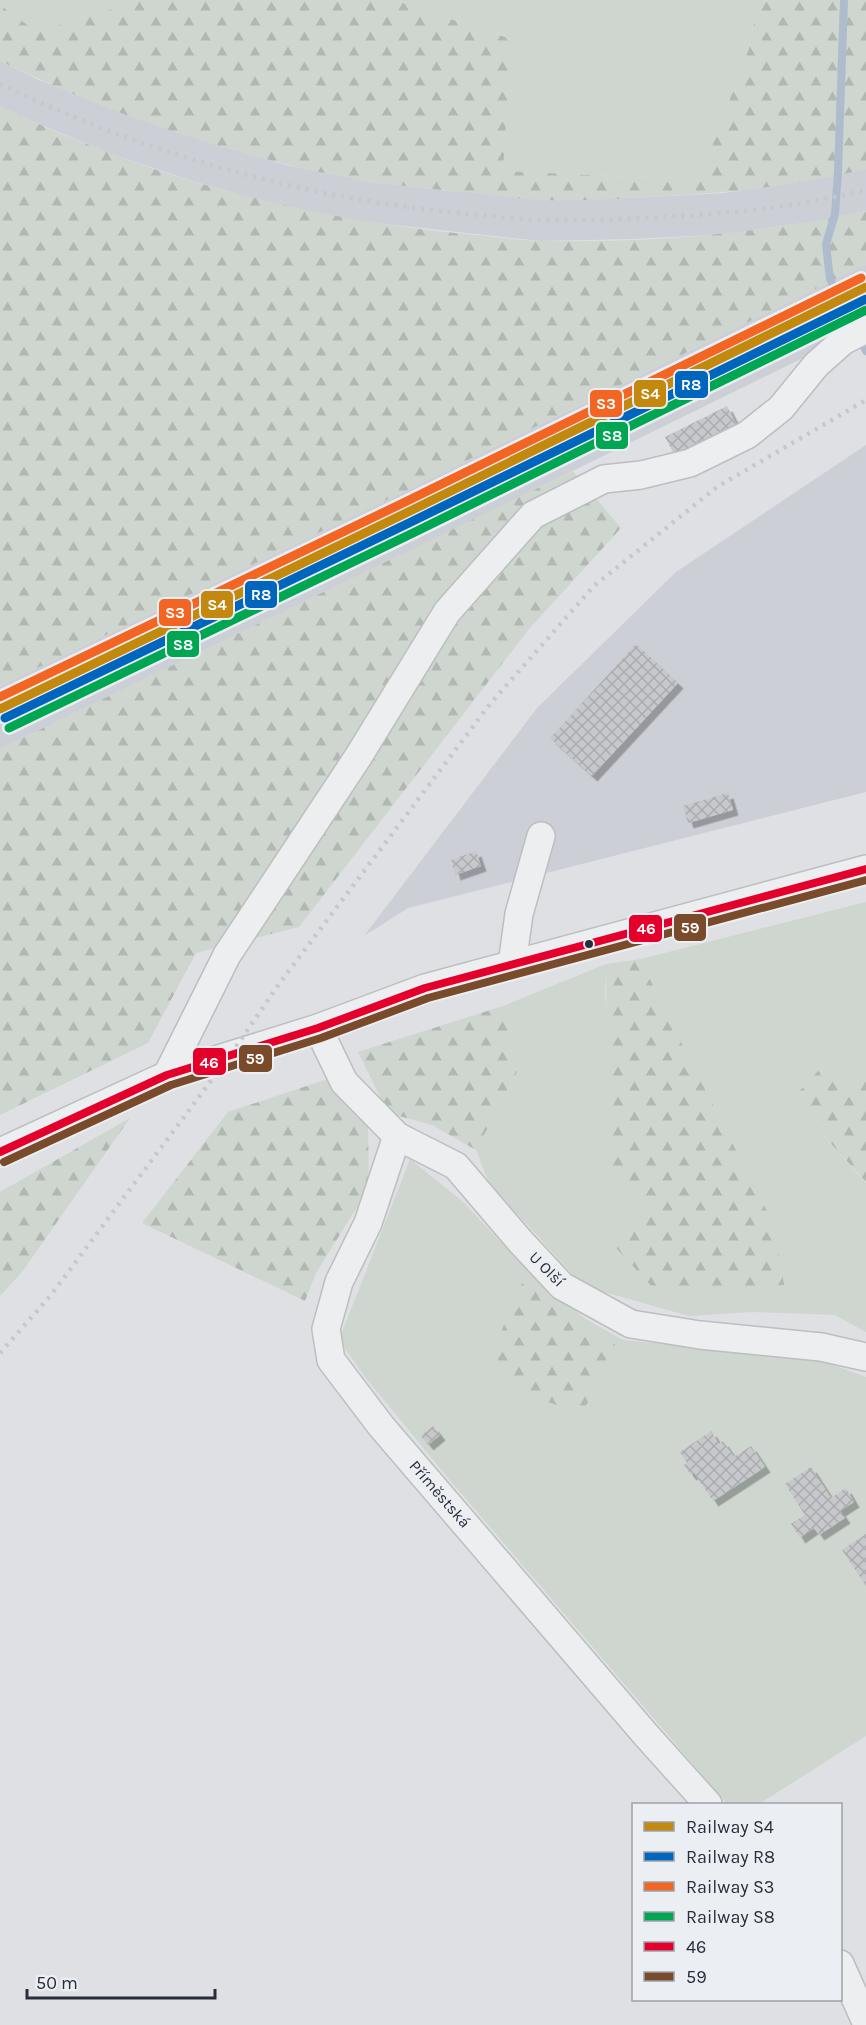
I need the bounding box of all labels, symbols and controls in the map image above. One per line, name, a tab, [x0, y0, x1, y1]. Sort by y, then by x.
line badge: R8	[674, 370, 709, 399]
text: R8	[681, 375, 701, 394]
line badge: S4	[633, 379, 667, 408]
text: S4	[640, 384, 660, 403]
line badge: S3	[589, 389, 623, 418]
text: S3	[596, 394, 616, 413]
line badge: S8	[595, 421, 629, 450]
text: S8	[602, 426, 622, 445]
line badge: R8	[244, 580, 278, 609]
text: R8	[251, 585, 271, 604]
line badge: S4	[200, 590, 234, 619]
text: S4	[207, 595, 227, 614]
line badge: S3	[158, 598, 192, 627]
text: S3	[165, 603, 185, 622]
line badge: S8	[166, 630, 200, 658]
text: S8	[173, 635, 193, 654]
line badge: 59	[673, 913, 707, 942]
line badge: 46	[628, 914, 663, 943]
text: 59	[680, 918, 700, 937]
text: 46	[636, 919, 656, 938]
unlabelled marker	[583, 938, 595, 950]
line badge: 59	[238, 1044, 273, 1073]
line badge: 46	[192, 1047, 227, 1076]
text: 59	[245, 1049, 265, 1068]
text: 46	[199, 1053, 219, 1072]
street label: U Olší	[525, 1247, 569, 1291]
street label: Příměstská	[406, 1456, 474, 1532]
legend	[632, 1803, 842, 2001]
text: Railway S4	[686, 1816, 774, 1838]
text: Railway R8	[686, 1846, 775, 1868]
text: Railway S3	[686, 1876, 774, 1898]
text: Railway S8	[686, 1906, 775, 1928]
text: 46	[686, 1936, 706, 1958]
scale bar	[27, 1962, 214, 2000]
text: 59	[686, 1966, 707, 1988]
text: 50 m	[36, 1972, 78, 1994]

